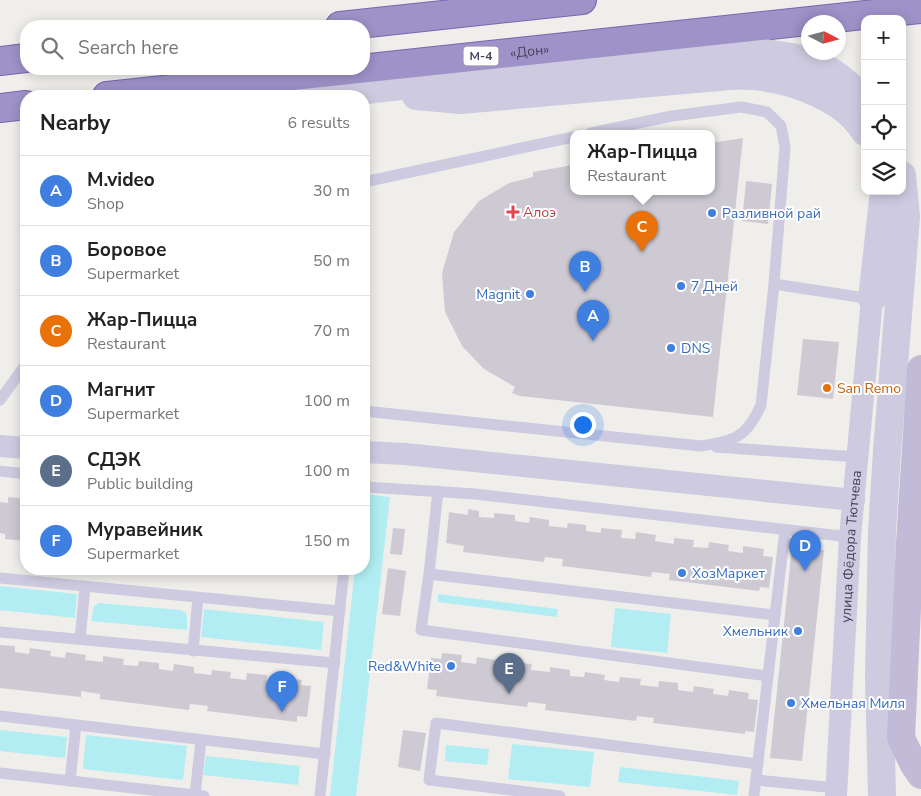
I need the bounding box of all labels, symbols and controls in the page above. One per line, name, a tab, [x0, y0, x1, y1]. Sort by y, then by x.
north arrow	[801, 15, 846, 60]
map controls	[861, 15, 906, 195]
button: +	[861, 15, 906, 60]
search box	[20, 20, 370, 75]
icon: search	[38, 34, 66, 62]
text: Search here	[78, 35, 179, 61]
street label: «Дон»	[509, 39, 550, 62]
road number: М-4	[464, 46, 498, 66]
button: −	[861, 60, 906, 105]
button: locate	[861, 105, 906, 150]
text: Nearby	[40, 109, 110, 137]
text: 6 results	[288, 112, 350, 134]
popup	[570, 130, 715, 195]
text: Жар-Пицца	[587, 139, 698, 165]
button: layers	[861, 150, 906, 195]
text: Restaurant	[587, 165, 666, 187]
text: M.video	[87, 167, 155, 193]
text: A	[50, 180, 62, 202]
text: 30 m	[313, 180, 350, 202]
text: Shop	[87, 193, 124, 215]
place label: Алоэ	[523, 203, 556, 222]
place label: Разливной рай	[722, 204, 821, 223]
marker: Алоэ	[507, 206, 519, 218]
marker: Разливной рай	[706, 207, 718, 219]
pin: C	[626, 211, 658, 252]
text: Боровое	[87, 237, 166, 263]
text: B	[50, 250, 62, 272]
text: 50 m	[313, 250, 350, 272]
pin: B	[569, 251, 601, 292]
text: Supermarket	[87, 263, 179, 285]
place label: 7 Дней	[691, 277, 738, 296]
marker: 7 Дней	[675, 280, 687, 292]
place label: Magnit	[476, 285, 520, 304]
marker: Magnit	[524, 288, 536, 300]
pin: A	[577, 300, 609, 341]
text: Жар-Пицца	[87, 307, 198, 333]
text: C	[51, 320, 61, 342]
text: 70 m	[313, 320, 350, 342]
text: Restaurant	[87, 333, 166, 355]
place label: DNS	[681, 339, 711, 358]
marker: DNS	[665, 342, 677, 354]
text: Магнит	[87, 377, 155, 403]
place label: San Remo	[837, 379, 901, 398]
marker: San Remo	[821, 382, 833, 394]
text: D	[50, 390, 62, 412]
text: 100 m	[303, 390, 350, 412]
text: Supermarket	[87, 403, 179, 425]
your location	[570, 412, 596, 438]
text: СДЭК	[87, 447, 141, 473]
text: E	[51, 460, 61, 482]
text: 100 m	[303, 460, 350, 482]
street label: улица Фёдора Тютчева	[836, 469, 866, 623]
text: Public building	[87, 473, 193, 495]
text: Муравейник	[87, 517, 203, 543]
text: F	[52, 530, 61, 552]
text: 150 m	[303, 530, 350, 552]
pin: D	[789, 530, 821, 571]
text: Supermarket	[87, 543, 179, 565]
place label: ХозМаркет	[692, 564, 766, 583]
marker: ХозМаркет	[676, 567, 688, 579]
place label: Хмельник	[723, 622, 789, 641]
marker: Хмельник	[792, 625, 804, 637]
pin: E	[493, 653, 525, 694]
place label: Red&White	[368, 657, 441, 676]
marker: Red&White	[445, 660, 457, 672]
pin: F	[266, 671, 298, 712]
place label: Хмельная Миля	[801, 694, 905, 713]
marker: Хмельная Миля	[785, 697, 797, 709]

